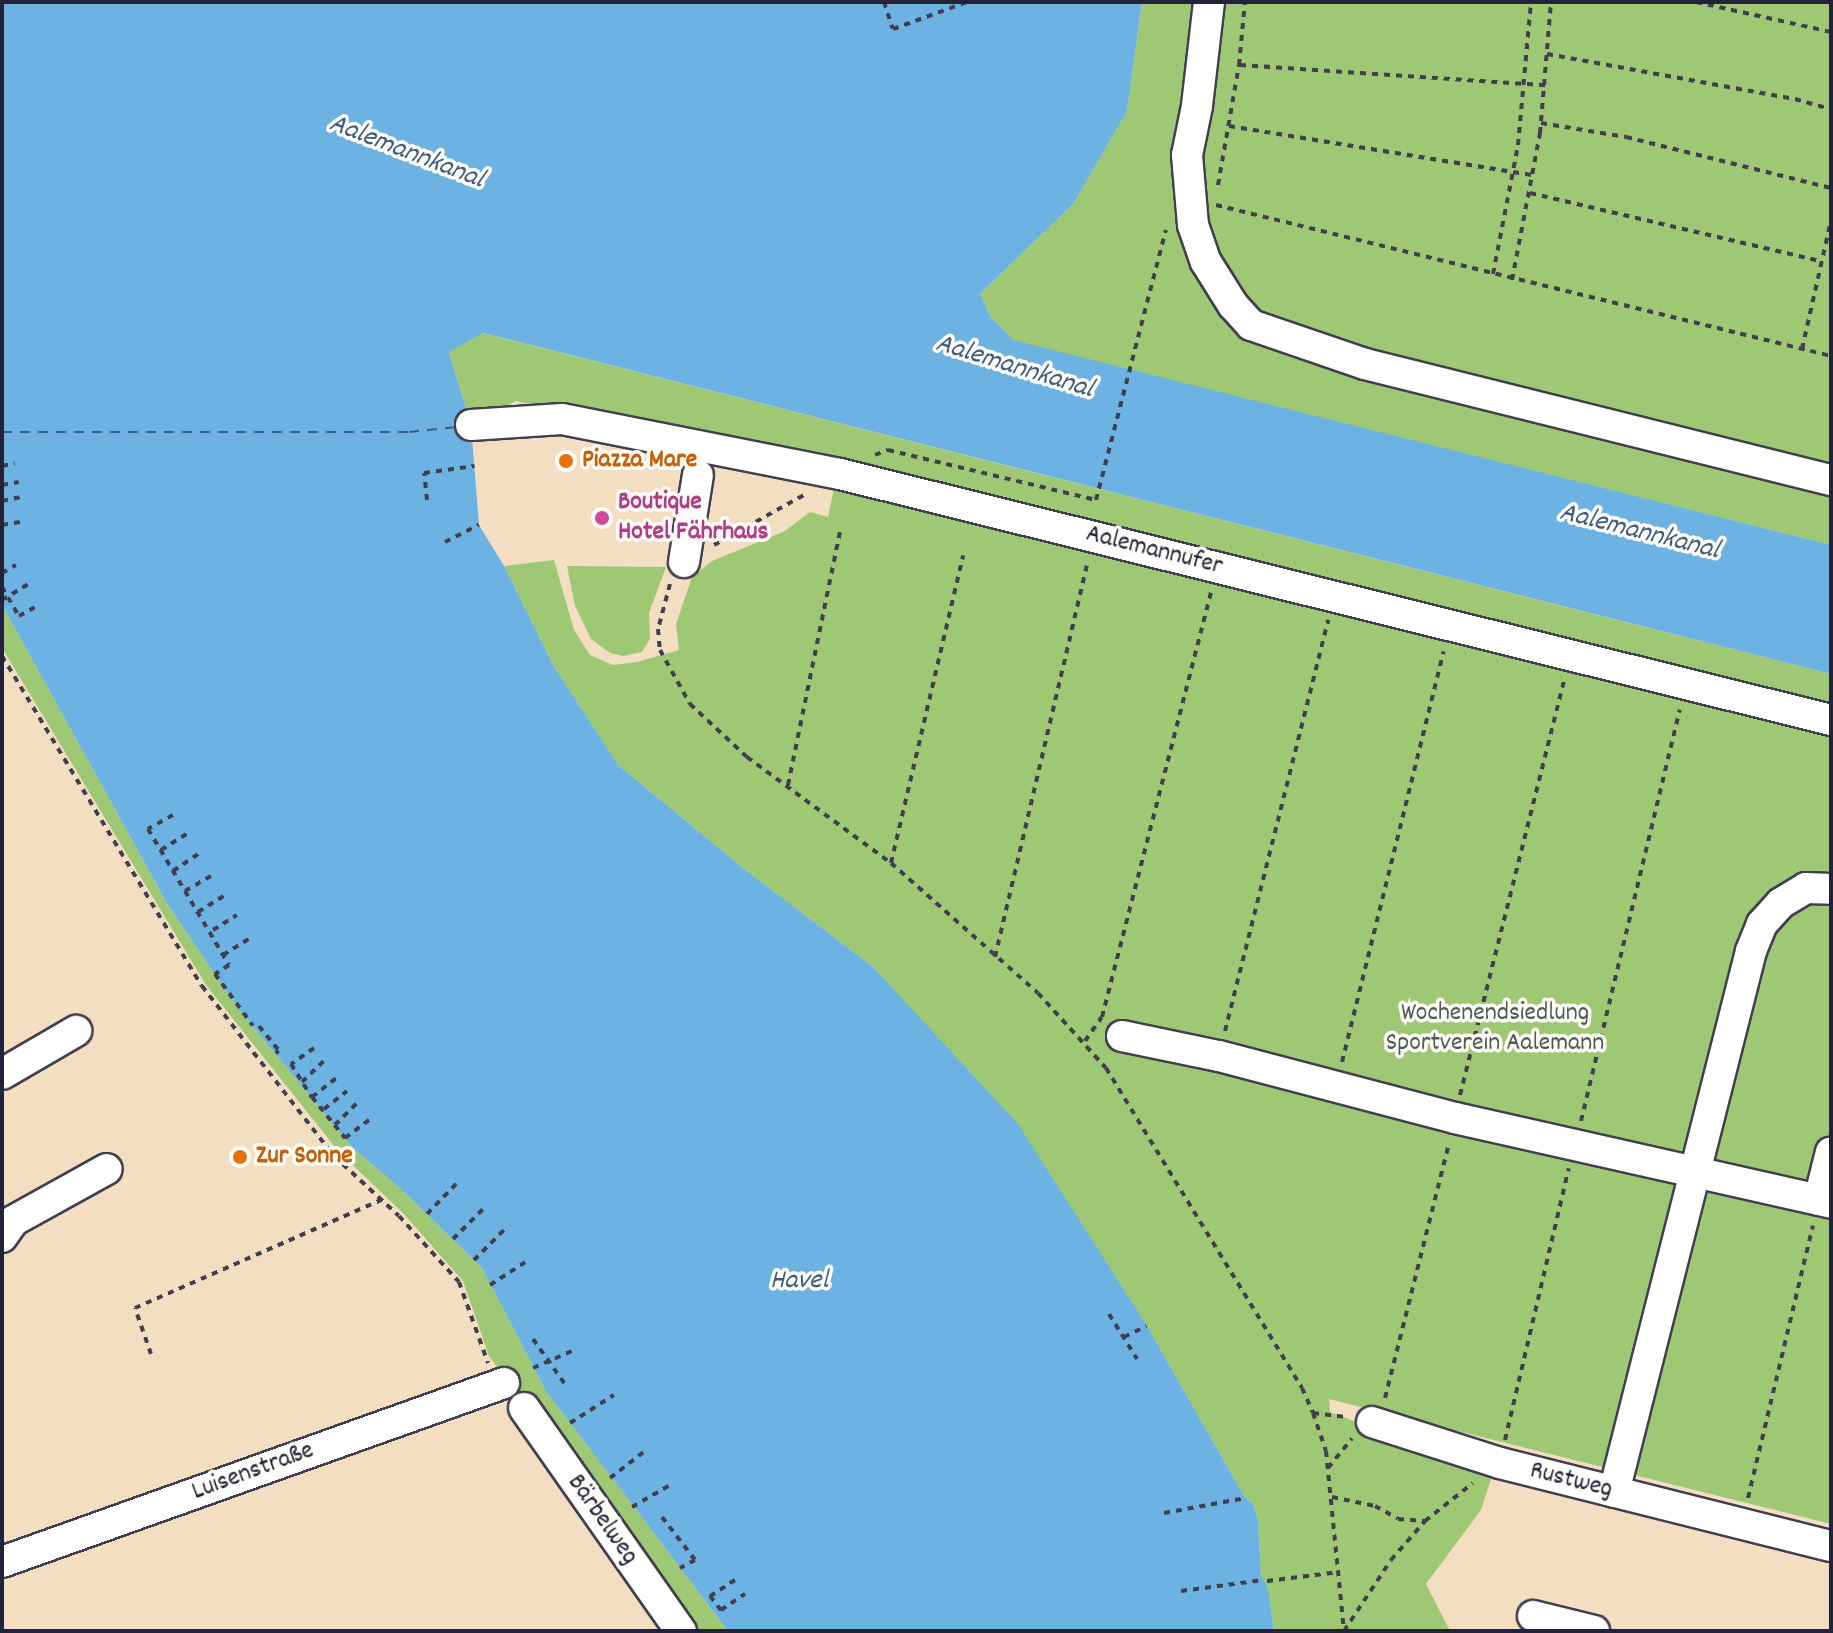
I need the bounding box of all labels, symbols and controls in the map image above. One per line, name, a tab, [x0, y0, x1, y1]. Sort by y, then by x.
water label: Aalemannkanal	[324, 108, 488, 198]
water label: Aalemannkanal	[931, 328, 1097, 408]
place label: Piazza Mare	[582, 445, 697, 477]
marker: Piazza Mare	[557, 452, 575, 470]
place label: Boutique Hotel Fährhaus	[618, 487, 768, 548]
water label: Aalemannkanal	[1556, 497, 1722, 569]
marker: Boutique Hotel Fährhaus	[593, 509, 611, 527]
street label: Aalemannufer	[1083, 519, 1225, 583]
park label: Wochenendsiedlung Sportverein Aalemann	[1386, 998, 1604, 1060]
place label: Zur Sonne	[256, 1141, 353, 1173]
marker: Zur Sonne	[231, 1148, 249, 1166]
water label: Havel	[770, 1265, 828, 1299]
street label: Luisenstraße	[188, 1436, 318, 1508]
street label: Rustweg	[1526, 1456, 1616, 1506]
street label: Bärbelweg	[560, 1469, 644, 1571]

